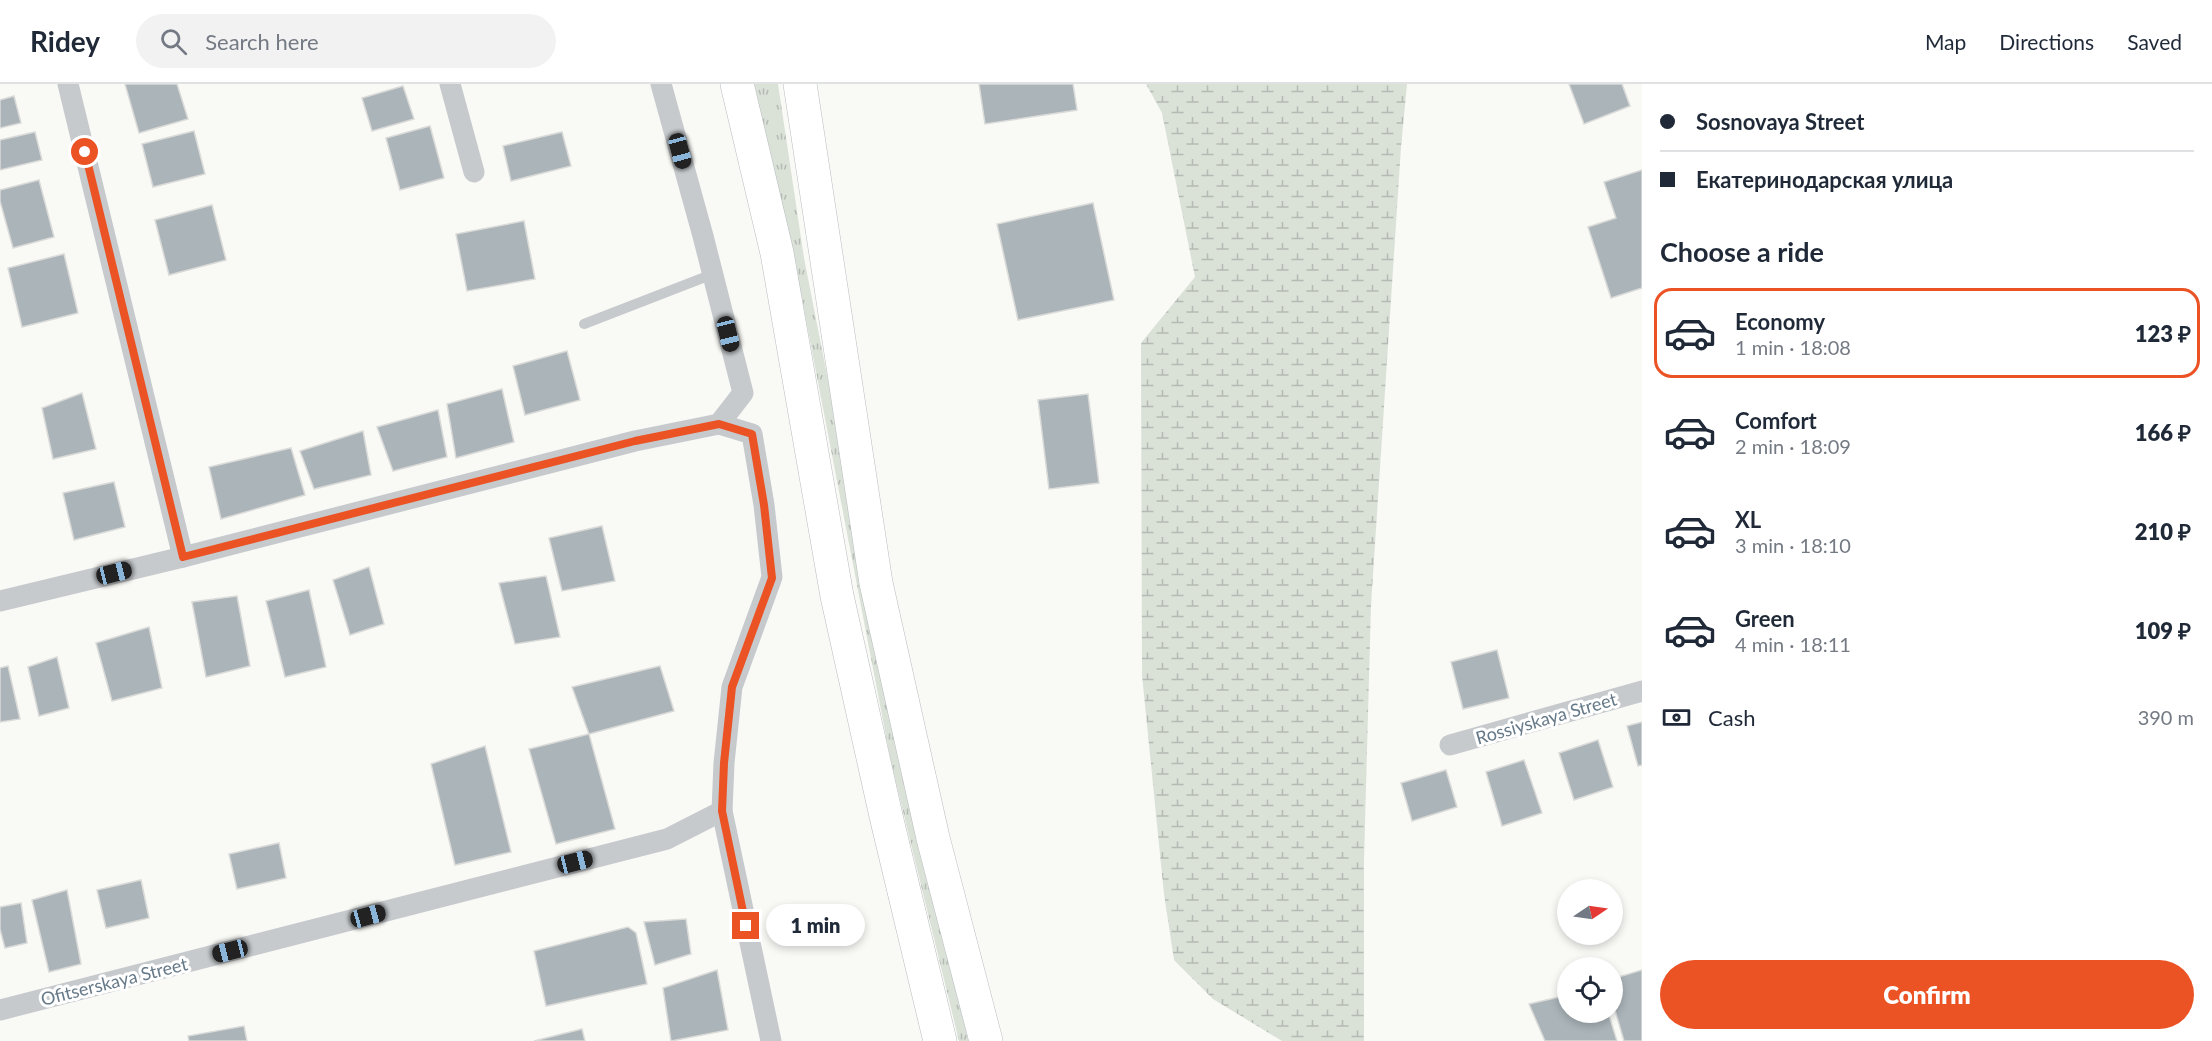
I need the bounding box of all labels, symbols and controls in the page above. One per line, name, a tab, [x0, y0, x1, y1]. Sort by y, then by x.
search box	[136, 14, 556, 68]
text: Ridey	[30, 24, 100, 58]
icon: search	[157, 25, 190, 58]
text: Search here	[205, 28, 319, 55]
text: Map	[1925, 29, 1966, 54]
text: Directions	[1999, 29, 2094, 54]
text: Saved	[2127, 29, 2182, 54]
text: Sosnovaya Street	[1696, 108, 1864, 135]
car	[667, 131, 693, 171]
route start	[71, 138, 98, 165]
text: Екатеринодарская улица	[1696, 166, 1953, 193]
text: Choose a ride	[1660, 235, 1824, 268]
icon: car	[1663, 306, 1717, 360]
text: Economy	[1735, 308, 1825, 335]
car	[715, 314, 741, 354]
text: 123 ₽	[2135, 320, 2191, 347]
text: 1 min · 18:08	[1735, 335, 1851, 359]
icon: car	[1663, 405, 1717, 459]
text: Comfort	[1735, 407, 1817, 434]
text: 166 ₽	[2135, 419, 2191, 446]
text: 2 min · 18:09	[1735, 434, 1851, 458]
icon: car	[1663, 504, 1717, 558]
text: XL	[1735, 506, 1761, 533]
text: 210 ₽	[2135, 518, 2191, 545]
text: 3 min · 18:10	[1735, 533, 1851, 557]
car	[94, 560, 134, 586]
icon: car	[1663, 603, 1717, 657]
text: Green	[1735, 605, 1795, 632]
text: 109 ₽	[2135, 617, 2191, 644]
text: 4 min · 18:11	[1735, 632, 1851, 656]
street label: Rossiyskaya Street	[1473, 687, 1620, 749]
icon: cash	[1660, 701, 1693, 734]
text: Cash	[1708, 704, 1755, 731]
text: 390 m	[2138, 705, 2194, 729]
car	[555, 849, 595, 875]
north arrow	[1557, 879, 1623, 945]
map controls	[1557, 879, 1623, 1023]
car	[348, 903, 388, 929]
callout: 1 min	[767, 905, 866, 947]
route end	[732, 912, 759, 939]
text: 1 min	[791, 913, 840, 937]
car	[210, 938, 250, 964]
street label: Ofitserskaya Street	[38, 952, 190, 1010]
button: locate	[1557, 957, 1623, 1023]
button: Confirm	[1660, 960, 2194, 1029]

